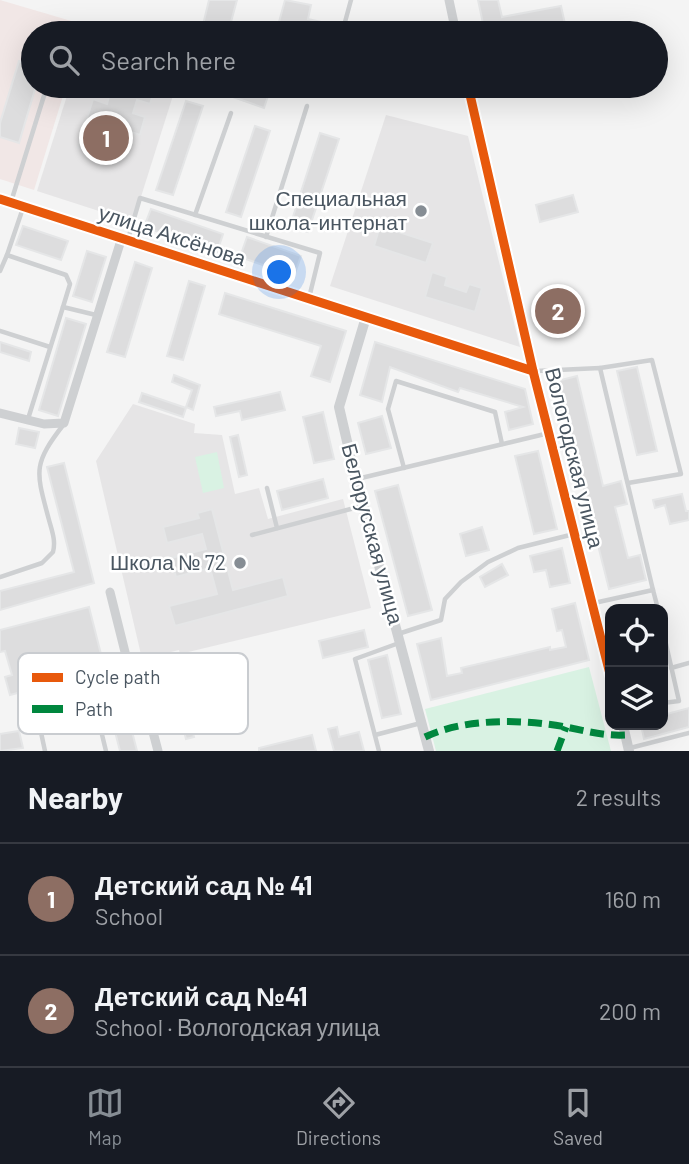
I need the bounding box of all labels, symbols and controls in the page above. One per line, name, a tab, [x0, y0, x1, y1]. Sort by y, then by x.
search box	[21, 21, 668, 98]
icon: search	[45, 41, 83, 79]
text: Search here	[101, 44, 236, 75]
pin: 1	[83, 112, 129, 164]
place label: Специальная школа-интернат	[249, 185, 407, 234]
street label: улица Аксёнова	[96, 199, 250, 270]
marker: Специальная школа-интернат	[413, 203, 429, 219]
your location	[262, 255, 296, 289]
pin: 2	[535, 285, 581, 337]
street label: Вологодская улица	[541, 365, 610, 551]
street label: Белорусская улица	[337, 440, 410, 627]
place label: Школа № 72	[110, 549, 226, 574]
marker: Школа № 72	[232, 555, 248, 571]
map controls	[605, 604, 668, 730]
button: locate	[605, 604, 668, 667]
legend	[18, 653, 248, 734]
text: Cycle path	[75, 665, 160, 688]
button: layers	[605, 667, 668, 730]
text: Path	[75, 697, 113, 720]
text: Nearby	[28, 779, 123, 815]
text: 2 results	[576, 783, 661, 811]
text: Детский сад № 41	[95, 869, 313, 900]
text: 1	[47, 885, 55, 913]
text: 160 m	[604, 885, 661, 913]
text: School	[95, 902, 163, 930]
text: Детский сад №41	[95, 980, 307, 1011]
text: 2	[45, 997, 57, 1025]
text: 200 m	[599, 997, 661, 1025]
text: School · Вологодская улица	[95, 1013, 380, 1041]
tab: Map	[86, 1084, 124, 1149]
tab: Directions	[296, 1084, 381, 1149]
tab: Saved	[553, 1084, 603, 1149]

